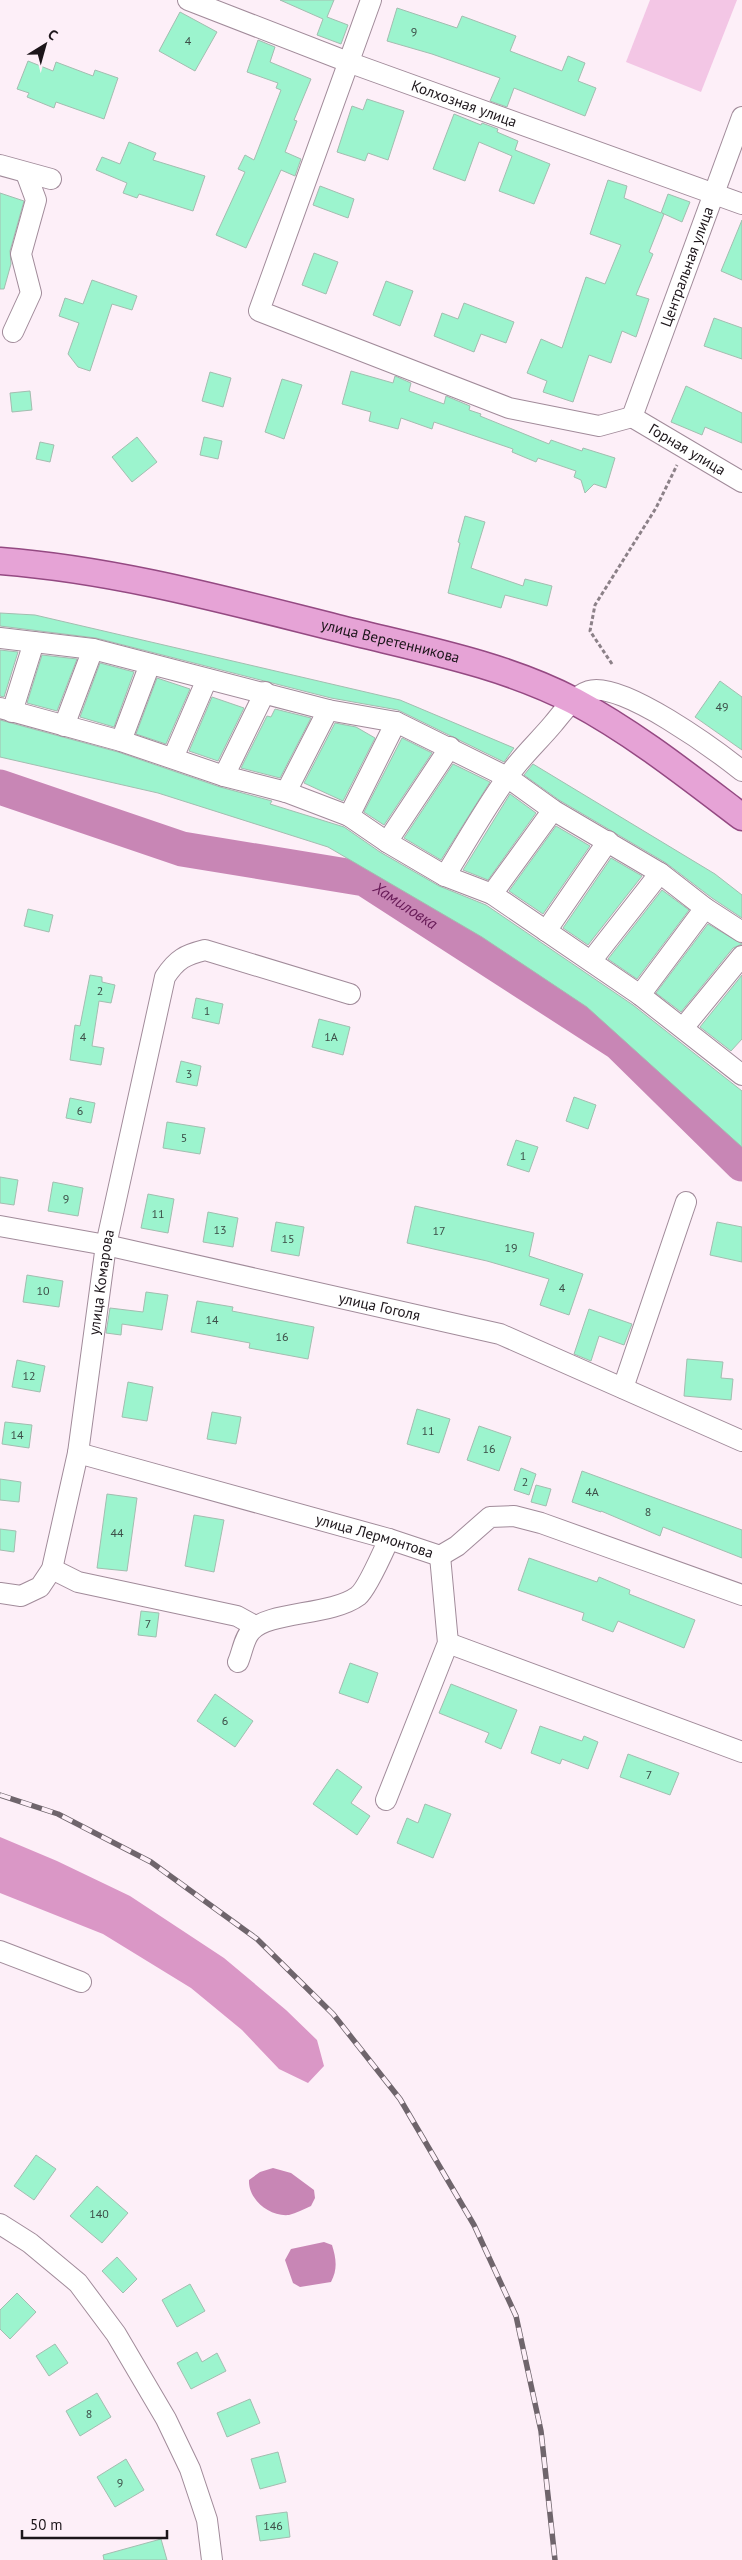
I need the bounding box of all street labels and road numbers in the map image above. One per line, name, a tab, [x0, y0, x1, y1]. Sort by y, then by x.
street label: Колхозная улица	[409, 76, 520, 131]
street label: Центральная улица	[656, 204, 717, 329]
street label: Горная улица	[645, 419, 729, 479]
street label: улица Веретенникова	[319, 614, 462, 667]
street label: улица Комарова	[84, 1227, 118, 1336]
street label: улица Гоголя	[337, 1288, 422, 1325]
street label: улица Лермонтова	[314, 1509, 436, 1562]

